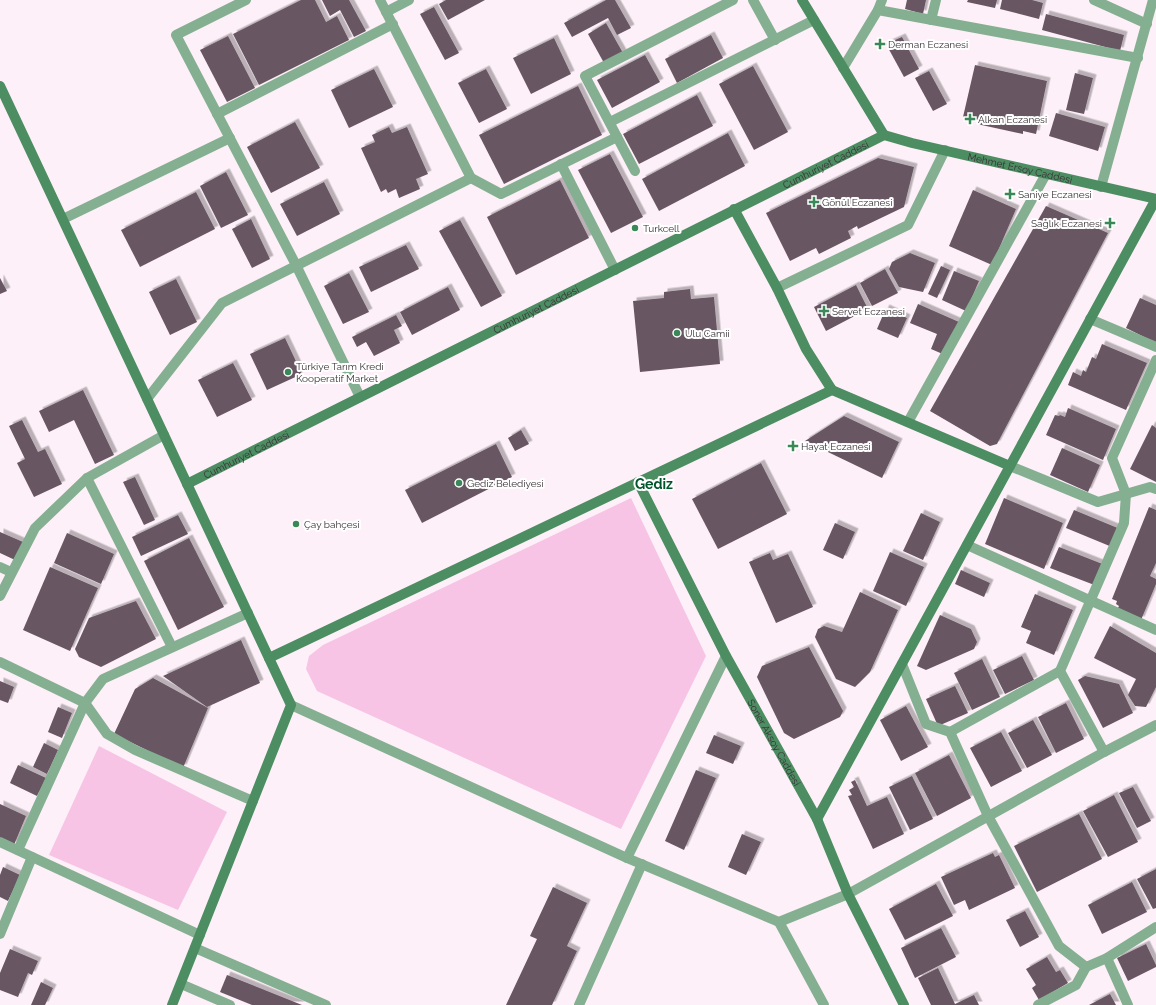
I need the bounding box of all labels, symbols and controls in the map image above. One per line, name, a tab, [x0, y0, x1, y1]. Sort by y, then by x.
marker: Derman Eczanesi	[875, 39, 885, 49]
place label: Derman Eczanesi	[888, 39, 968, 50]
marker: Alkan Eczanesi	[965, 114, 975, 124]
place label: Alkan Eczanesi	[978, 114, 1047, 125]
street label: Cumhuriyet Caddesi	[781, 139, 870, 191]
street label: Mehmet Ersoy Caddesi	[967, 151, 1073, 186]
marker: Saniye Eczanesi	[1005, 189, 1015, 199]
place label: Saniye Eczanesi	[1018, 189, 1092, 200]
marker: Gönül Eczanesi	[809, 197, 819, 207]
place label: Gönül Eczanesi	[822, 197, 892, 208]
place label: Sağlık Eczanesi	[1031, 218, 1102, 229]
marker: Sağlık Eczanesi	[1105, 218, 1115, 228]
marker: Turkcell	[630, 223, 640, 233]
place label: Turkcell	[643, 223, 680, 234]
street label: Cumhuriyet Caddesi	[491, 284, 581, 336]
marker: Servet Eczanesi	[819, 306, 829, 316]
place label: Servet Eczanesi	[832, 306, 905, 317]
marker: Ulu Camii	[672, 328, 682, 338]
place label: Ulu Camii	[685, 328, 730, 339]
place label: Türkiye Tarım Kredi Kooperatif Market	[296, 361, 384, 384]
marker: Türkiye Tarım Kredi Kooperatif Market	[283, 367, 293, 377]
street label: Cumhuriyet Caddesi	[202, 429, 291, 481]
marker: Hayat Eczanesi	[788, 441, 798, 451]
place label: Hayat Eczanesi	[801, 441, 871, 452]
district label: Gediz	[635, 476, 673, 492]
marker: Gediz Belediyesi	[454, 478, 464, 488]
place label: Gediz Belediyesi	[467, 478, 544, 489]
marker: Çay bahçesi	[291, 519, 301, 529]
place label: Çay bahçesi	[304, 519, 360, 530]
street label: Soner Aksoy Caddesi	[745, 697, 802, 788]

